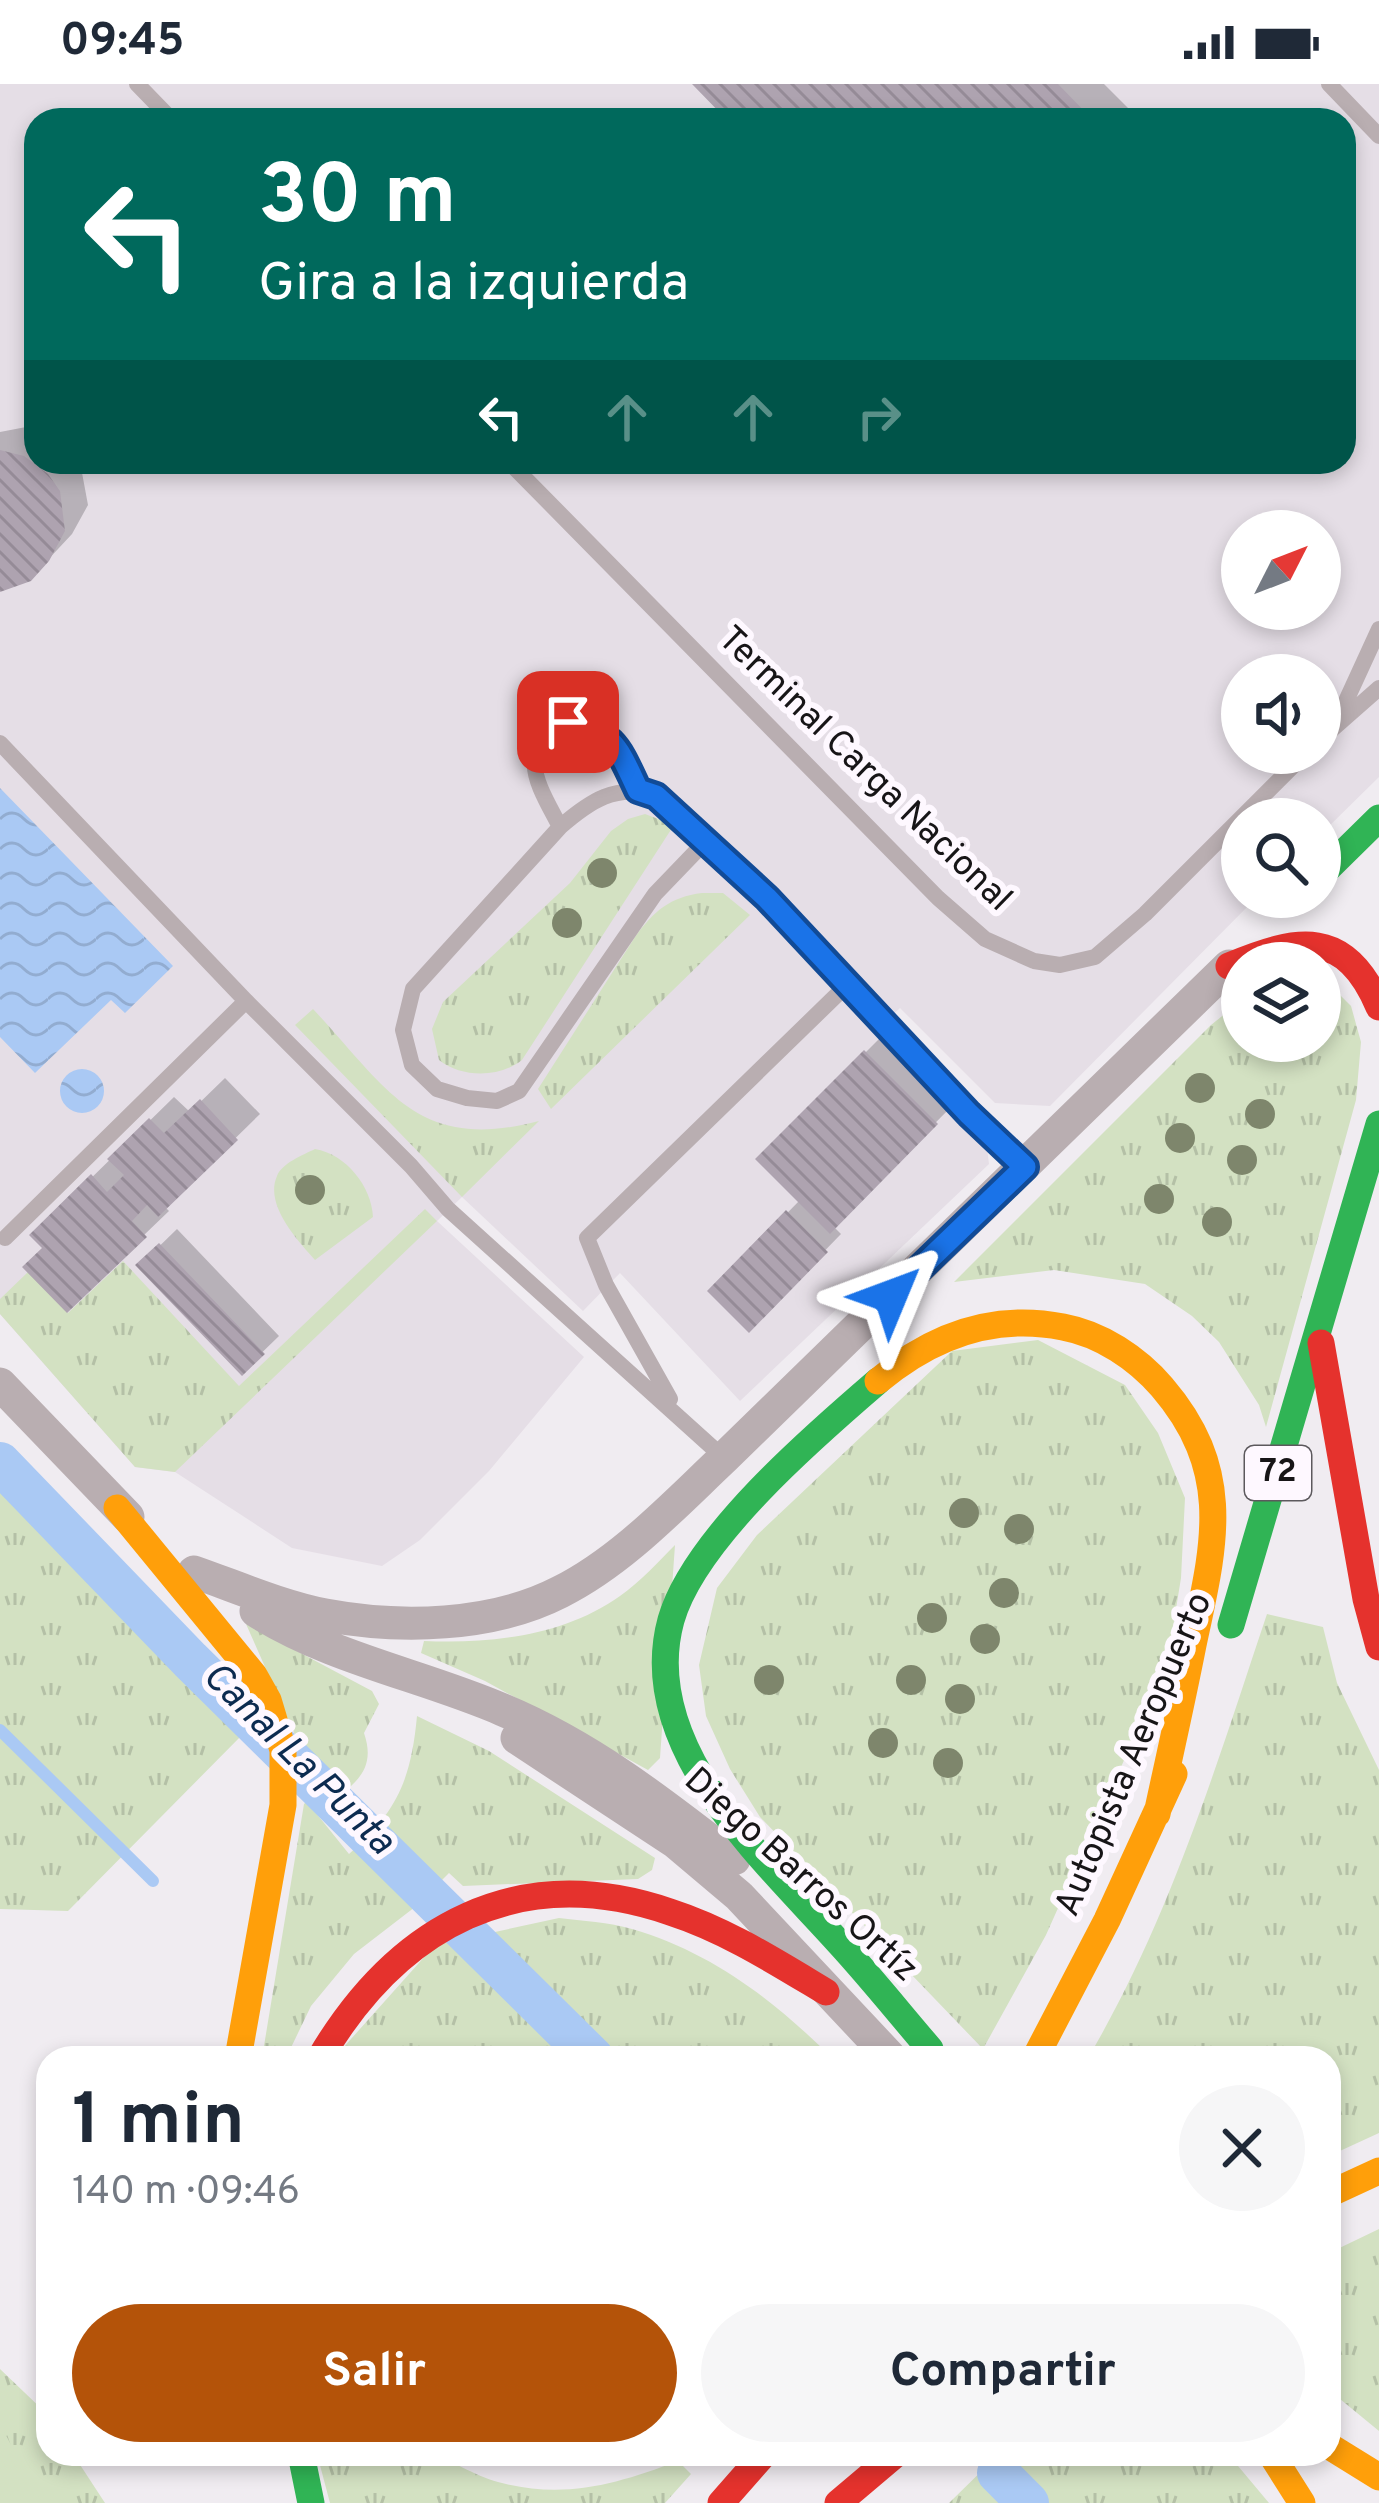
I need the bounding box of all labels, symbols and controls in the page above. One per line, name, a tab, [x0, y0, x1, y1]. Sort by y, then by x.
text: 09:45	[60, 14, 185, 71]
text: 30 m	[258, 147, 457, 253]
icon: left	[60, 156, 216, 312]
text: Gira a la izquierda	[258, 251, 689, 320]
icon: left	[468, 384, 534, 450]
icon: ahead	[594, 384, 660, 450]
icon: ahead	[720, 384, 786, 450]
icon: right	[846, 384, 912, 450]
north arrow	[1221, 510, 1341, 630]
map controls	[1221, 510, 1341, 1062]
street label: Terminal Carga Nacional	[707, 617, 1021, 923]
button: sound	[1221, 654, 1341, 774]
pin	[517, 671, 619, 773]
icon: arrive	[535, 689, 601, 755]
button: search	[1221, 798, 1341, 918]
button: layers	[1221, 942, 1341, 1062]
position arrow	[828, 1233, 954, 1359]
road number: 72	[1245, 1446, 1311, 1500]
street label: Autopista Aeropuerto	[1046, 1586, 1224, 1924]
water label: Canal La Punta	[190, 1653, 404, 1867]
street label: Diego Barros Ortíz	[673, 1759, 927, 1993]
text: 1 min	[72, 2078, 245, 2170]
button: close	[1179, 2085, 1305, 2211]
text: 140 m · 09:46	[72, 2169, 300, 2218]
button: Salir	[72, 2304, 677, 2442]
button: Compartir	[701, 2304, 1305, 2442]

